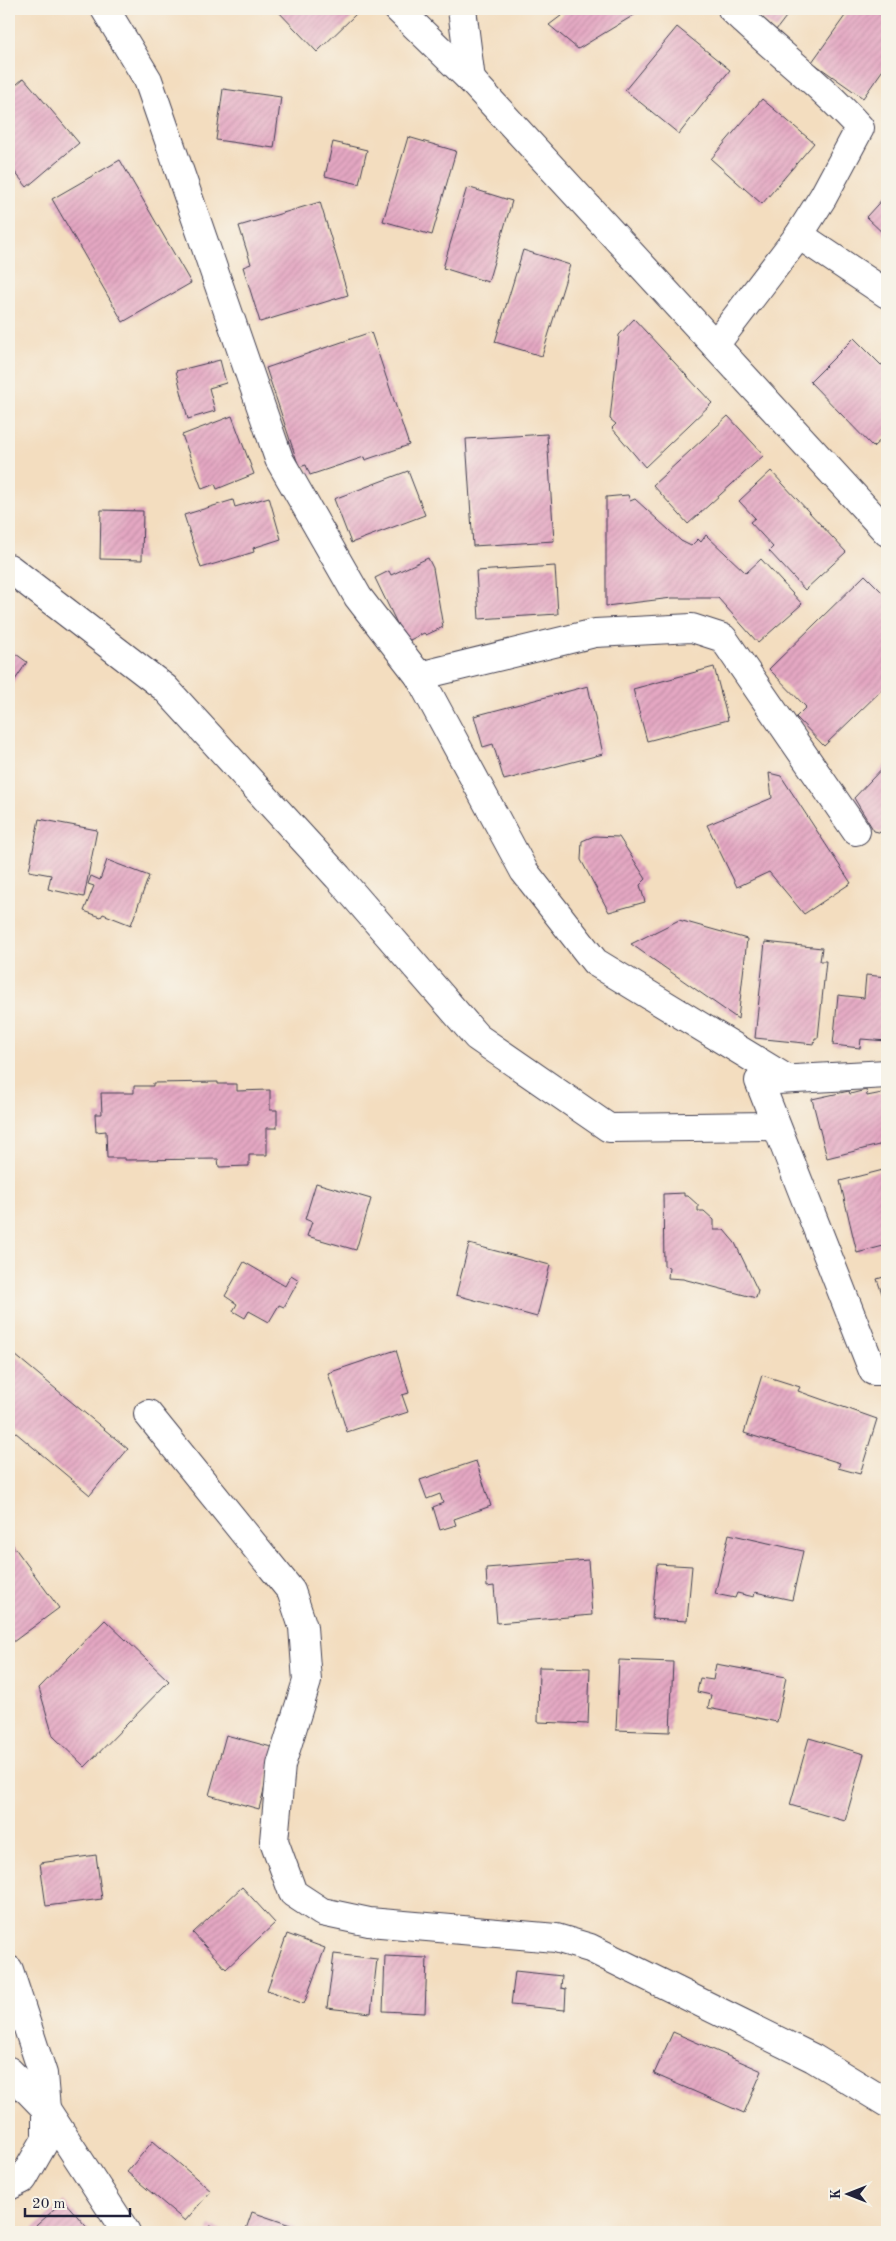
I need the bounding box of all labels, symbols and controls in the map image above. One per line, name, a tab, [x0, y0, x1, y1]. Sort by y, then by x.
north arrow	[824, 2168, 874, 2218]
scale bar	[25, 2186, 130, 2218]
text: K	[829, 2188, 843, 2199]
text: 20 m	[32, 2197, 66, 2212]

